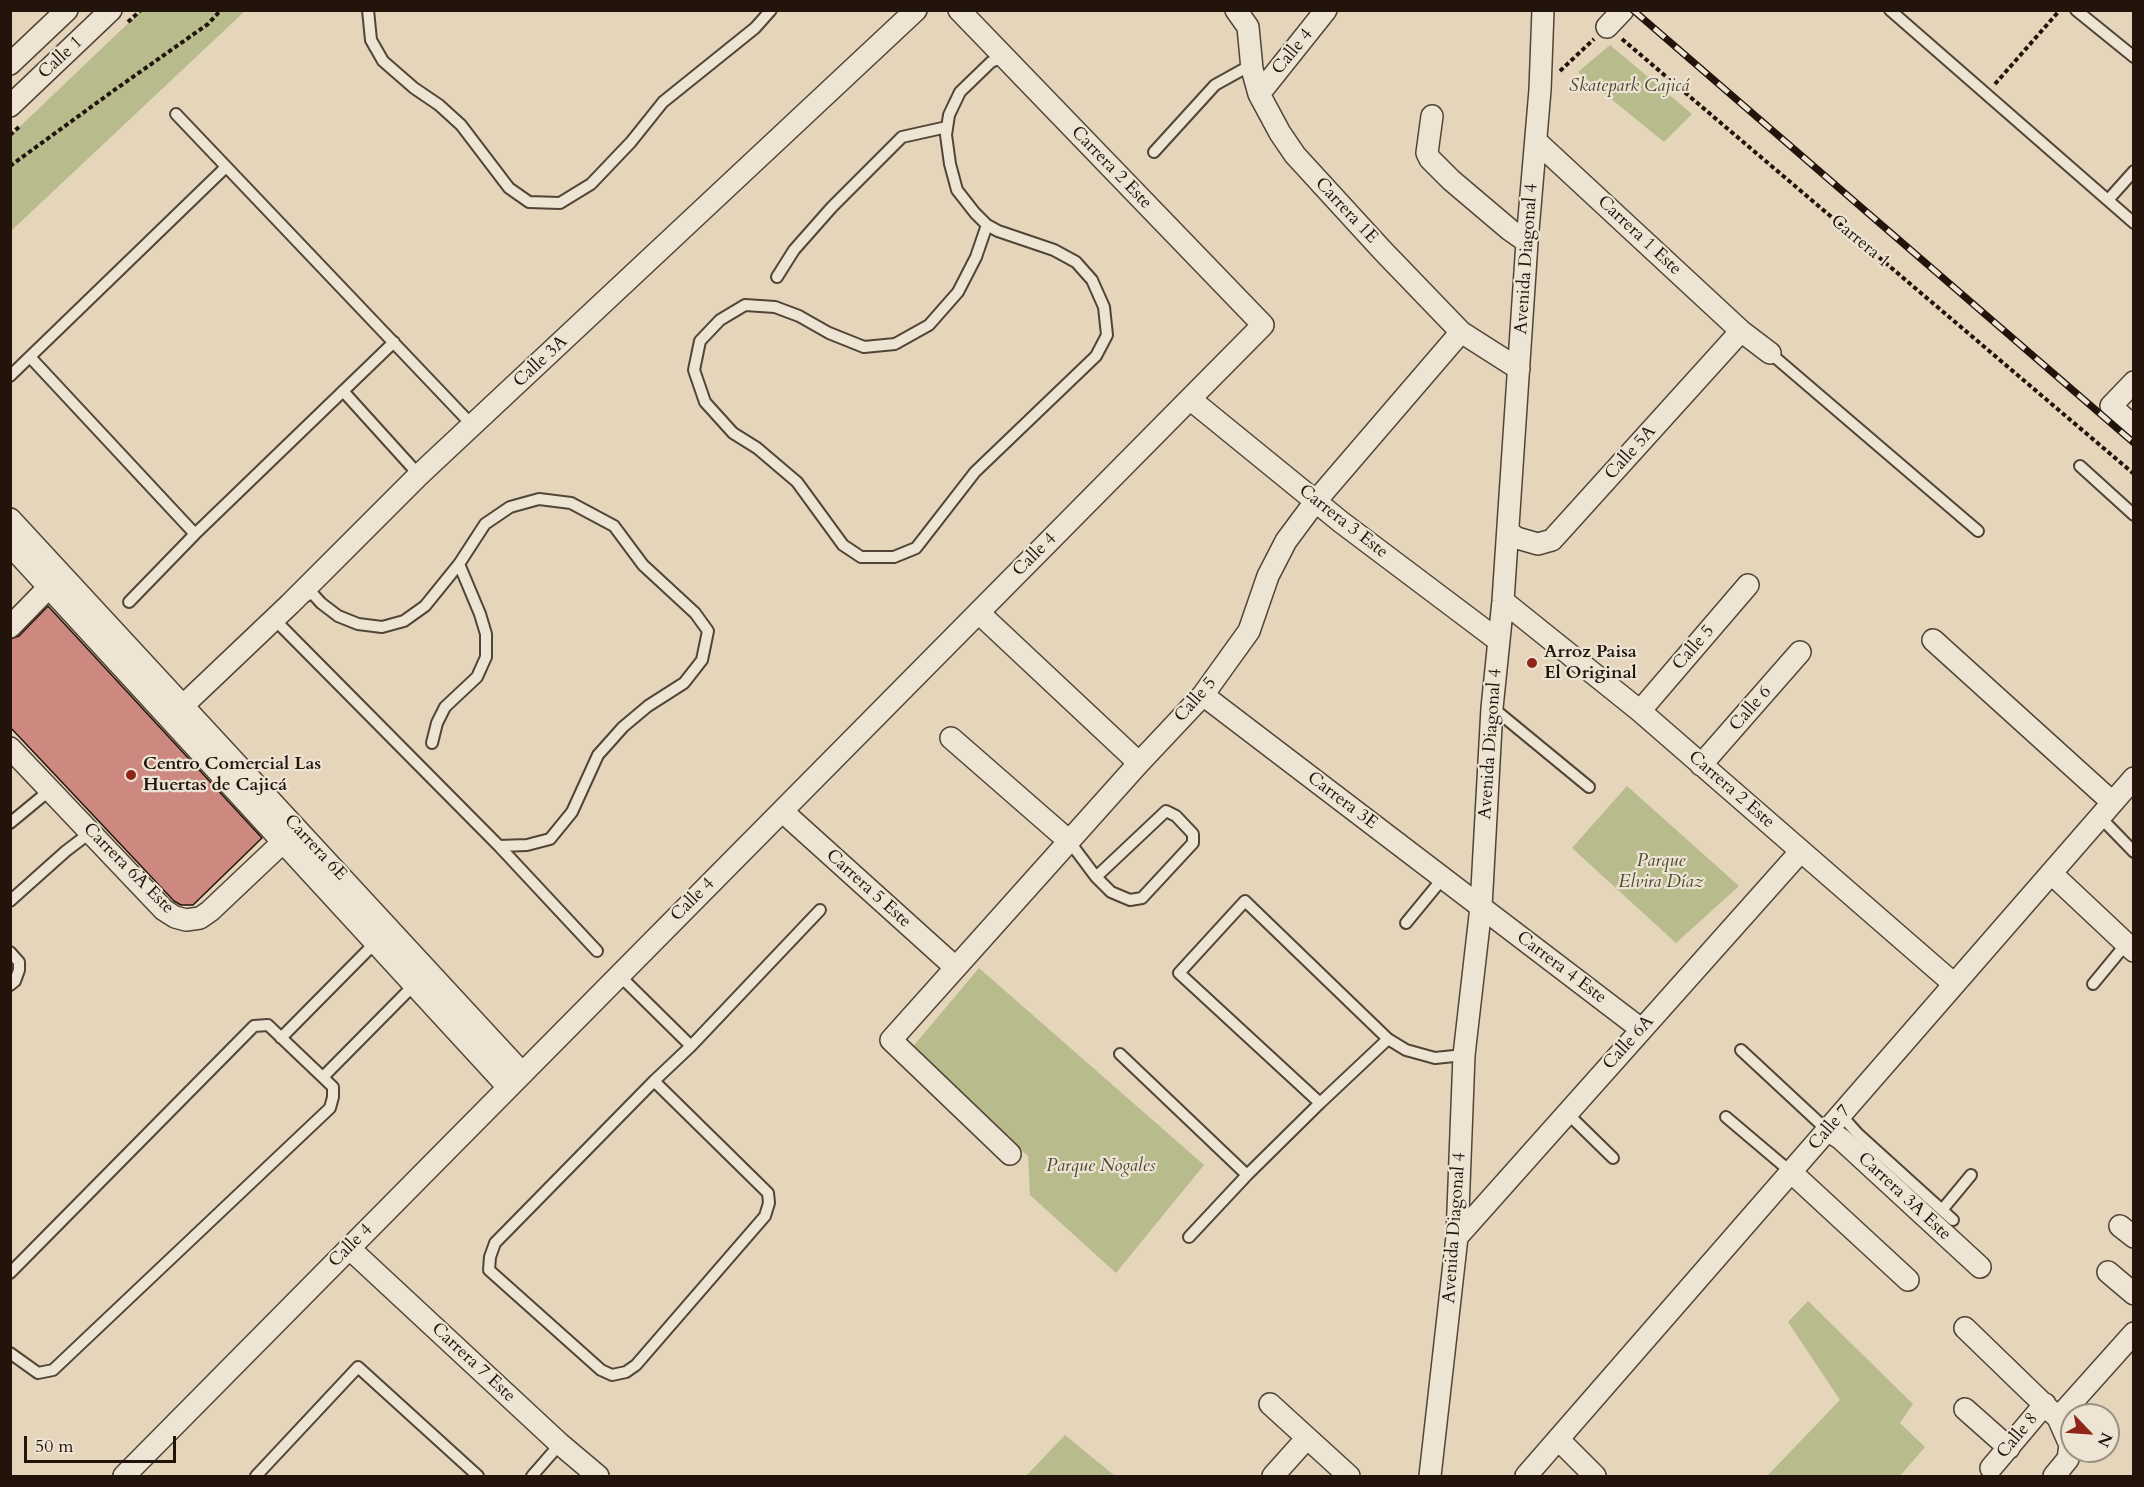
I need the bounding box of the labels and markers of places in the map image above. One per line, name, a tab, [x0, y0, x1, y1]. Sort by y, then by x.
place label: Arroz Paisa El Original	[1544, 642, 1637, 684]
marker: Arroz Paisa El Original	[1525, 656, 1539, 670]
place label: Centro Comercial Las Huertas de Cajicá	[143, 754, 321, 796]
marker: Centro Comercial Las Huertas de Cajicá	[124, 768, 138, 782]

